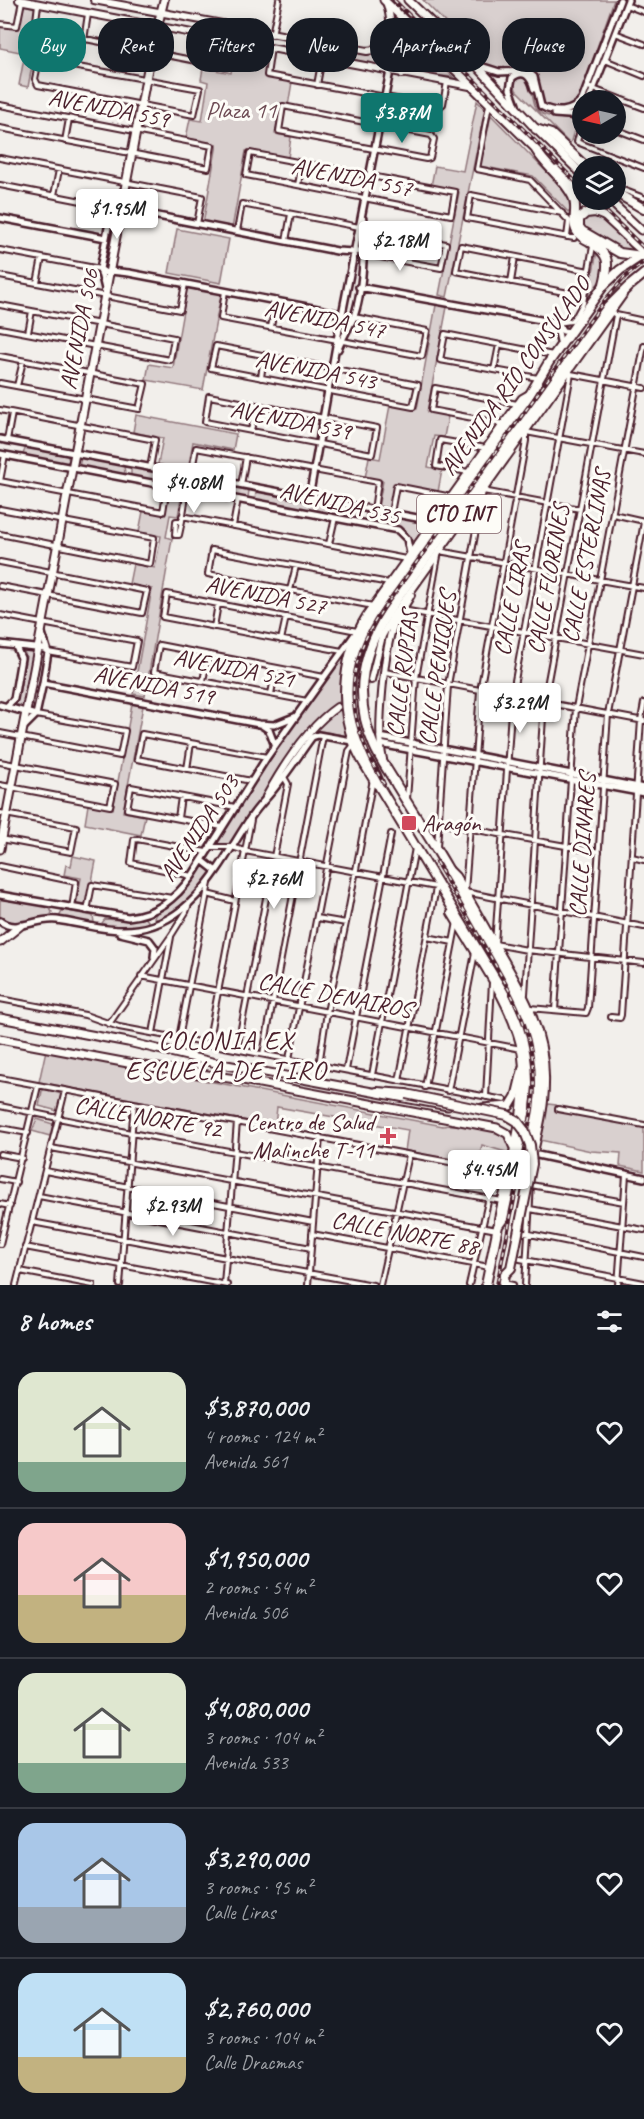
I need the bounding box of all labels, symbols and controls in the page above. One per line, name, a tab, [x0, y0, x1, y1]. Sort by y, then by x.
chip: Buy	[18, 18, 86, 72]
chip: Rent	[98, 18, 174, 72]
chip: Filters	[186, 18, 274, 72]
chip: New	[286, 18, 358, 72]
chip: Apartment	[370, 18, 490, 72]
chip: House	[502, 18, 585, 72]
street label: AVENIDA 559	[46, 82, 174, 135]
north arrow	[572, 90, 626, 144]
map controls	[572, 90, 626, 210]
pin: $3.87M	[353, 93, 451, 144]
park label: Plaza 11	[206, 95, 277, 125]
text: $3.87M	[375, 100, 429, 125]
street label: AVENIDA 557	[289, 151, 416, 204]
button: layers	[572, 156, 626, 210]
pin: $1.95M	[68, 189, 166, 240]
text: $1.95M	[90, 196, 144, 221]
pin: $2.18M	[351, 221, 449, 272]
text: $2.18M	[373, 228, 427, 253]
street label: AVENIDA 506	[53, 265, 106, 392]
street label: AVENIDA RÍO CONSULADO	[433, 270, 598, 481]
street label: AVENIDA 547	[262, 293, 389, 346]
street label: AVENIDA 543	[253, 344, 381, 397]
street label: AVENIDA 539	[228, 394, 356, 447]
pin: $4.08M	[145, 463, 243, 514]
street label: CALLE ESTERLINAS	[555, 464, 618, 645]
text: $4.08M	[167, 470, 221, 495]
street label: AVENIDA 535	[277, 475, 404, 532]
road number: CTO INT	[417, 495, 501, 533]
street label: CALLE FLORINES	[520, 498, 577, 656]
street label: CALLE LIRAS	[486, 537, 538, 658]
street label: AVENIDA 527	[203, 569, 330, 622]
street label: CALLE PENIQUES	[411, 585, 463, 747]
street label: CALLE RUPIAS	[379, 605, 425, 738]
street label: AVENIDA 521	[171, 642, 298, 695]
street label: AVENIDA 519	[91, 659, 219, 712]
pin: $3.29M	[471, 683, 569, 734]
text: $3.29M	[493, 690, 547, 715]
street label: AVENIDA 503	[152, 767, 247, 887]
street label: CALLE DINARES	[562, 768, 602, 918]
place label: Aragón	[422, 808, 482, 838]
marker: Aragón	[400, 814, 418, 832]
pin: $2.76M	[225, 859, 323, 910]
text: $2.76M	[247, 866, 301, 891]
street label: CALLE DENAIROS	[256, 965, 419, 1025]
district label: COLONIA EX ESCUELA DE TIRO	[125, 1024, 328, 1087]
street label: CALLE NORTE 92	[72, 1089, 226, 1145]
place label: Centro de Salud Malinche T-11	[246, 1107, 378, 1165]
marker: Centro de Salud Malinche T-11	[379, 1127, 397, 1145]
pin: $4.45M	[440, 1150, 538, 1201]
text: $4.45M	[462, 1157, 516, 1182]
pin: $2.93M	[124, 1186, 222, 1237]
text: $2.93M	[146, 1193, 200, 1218]
street label: CALLE NORTE 88	[329, 1204, 483, 1262]
text: 8 homes	[18, 1305, 91, 1338]
icon: filters	[593, 1305, 626, 1338]
text: $3,870,000	[204, 1391, 308, 1424]
icon: home	[66, 1396, 138, 1468]
icon: heart	[593, 1416, 626, 1449]
text: 4 rooms · 124 m²	[204, 1424, 321, 1449]
text: Avenida 561	[204, 1449, 288, 1474]
text: $1,950,000	[204, 1542, 307, 1575]
icon: home	[66, 1547, 138, 1619]
icon: heart	[593, 1567, 626, 1600]
text: 2 rooms · 54 m²	[204, 1575, 312, 1600]
text: Avenida 506	[204, 1600, 288, 1625]
text: $4,080,000	[204, 1692, 308, 1725]
icon: home	[66, 1697, 138, 1769]
icon: heart	[593, 1717, 626, 1750]
text: 3 rooms · 104 m²	[204, 1725, 321, 1750]
text: Avenida 533	[204, 1750, 288, 1775]
text: $3,290,000	[204, 1842, 308, 1875]
icon: home	[66, 1847, 138, 1919]
icon: heart	[593, 1867, 626, 1900]
text: 3 rooms · 95 m²	[204, 1875, 312, 1900]
text: Calle Liras	[204, 1900, 275, 1925]
text: $2,760,000	[204, 1992, 308, 2025]
icon: home	[66, 1997, 138, 2069]
icon: heart	[593, 2017, 626, 2050]
text: 3 rooms · 104 m²	[204, 2025, 321, 2050]
text: Calle Dracmas	[204, 2050, 302, 2075]

